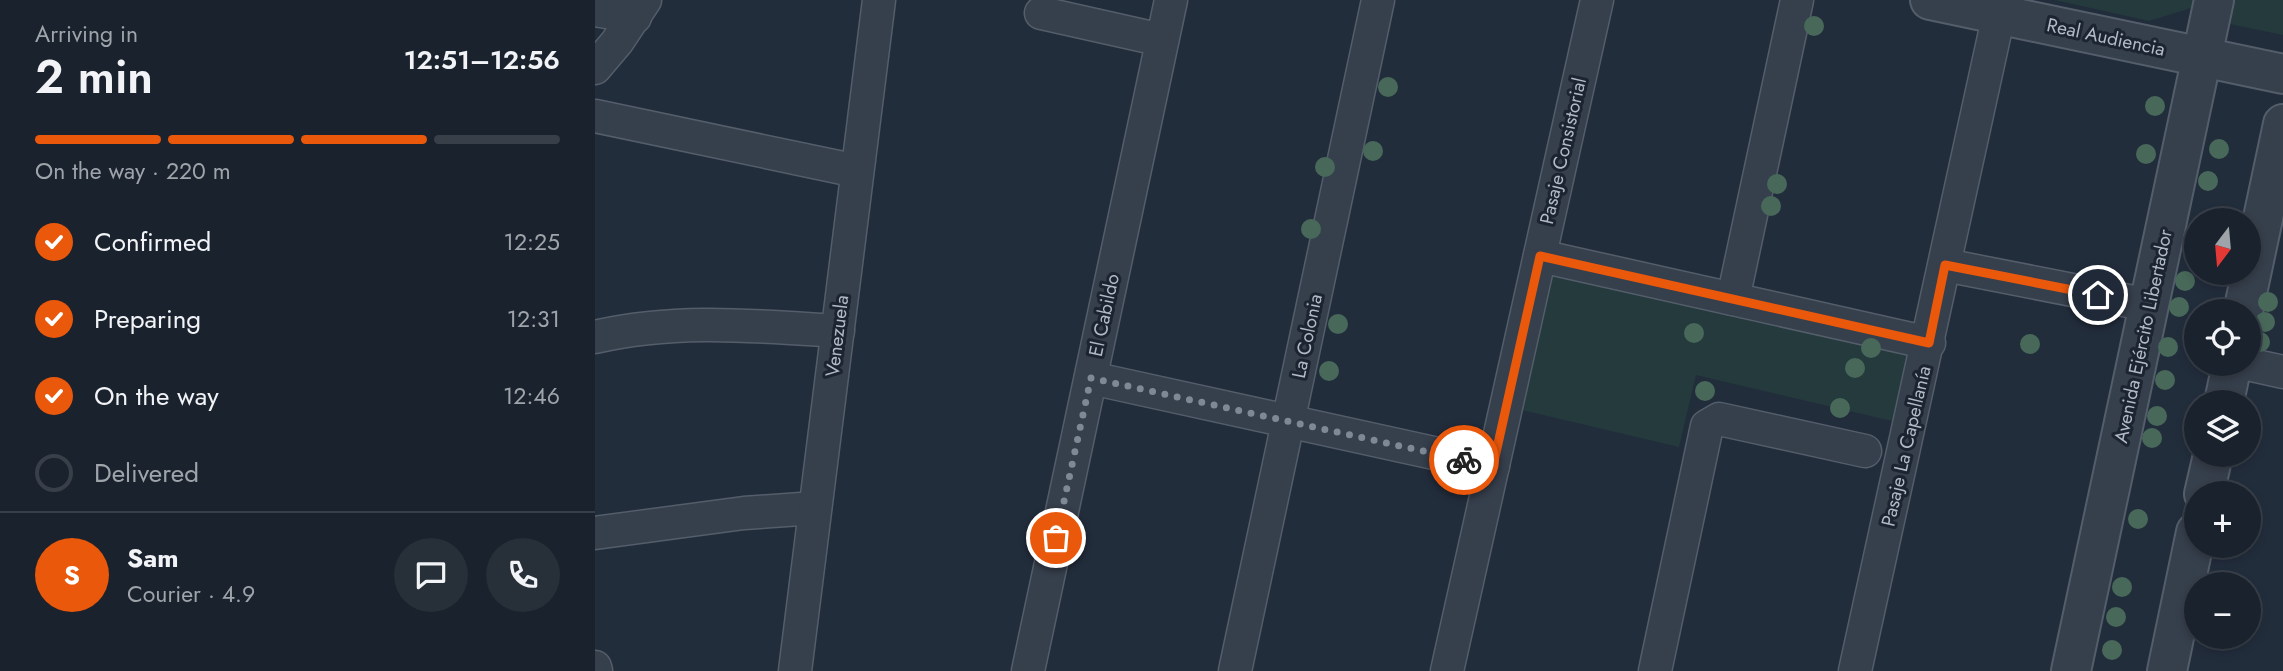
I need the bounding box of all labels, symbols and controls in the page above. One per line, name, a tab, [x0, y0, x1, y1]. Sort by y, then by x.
street label: Real Audiencia	[2044, 11, 2168, 63]
text: Arriving in	[35, 17, 138, 51]
text: 12:51–12:56	[404, 41, 560, 79]
text: 2 min	[35, 44, 153, 110]
street label: Pasaje Consistorial	[1533, 75, 1593, 227]
text: On the way · 220 m	[35, 154, 231, 188]
north arrow	[2184, 208, 2261, 285]
map controls	[2184, 208, 2261, 649]
icon: check	[35, 223, 73, 261]
text: Confirmed	[94, 223, 211, 261]
text: 12:25	[504, 225, 560, 259]
street label: Avenida Ejército Libertador	[2107, 226, 2179, 445]
pin	[2068, 265, 2128, 325]
street label: El Cabildo	[1082, 271, 1126, 359]
icon: home	[2079, 276, 2117, 314]
street label: La Colonia	[1285, 291, 1329, 381]
street label: Venezuela	[819, 294, 855, 378]
button: locate	[2184, 299, 2261, 376]
icon: check	[35, 300, 73, 338]
text: Preparing	[94, 300, 201, 338]
text: 12:31	[507, 302, 560, 336]
street label: Pasaje La Capellanía	[1874, 363, 1938, 529]
icon: check	[35, 377, 73, 415]
text: On the way	[94, 377, 219, 415]
text: 12:46	[503, 379, 560, 413]
button: layers	[2184, 390, 2261, 467]
courier	[1429, 425, 1499, 495]
icon: bike	[1445, 441, 1483, 479]
text: Delivered	[94, 454, 199, 492]
button: +	[2184, 481, 2261, 558]
pin	[1026, 508, 1086, 568]
icon: bag	[1037, 519, 1075, 557]
button: chat	[394, 538, 468, 612]
button: phone	[486, 538, 560, 612]
text: Sam	[127, 539, 179, 577]
text: S	[64, 556, 80, 594]
button: −	[2184, 572, 2261, 649]
text: Courier · 4.9	[127, 577, 255, 611]

